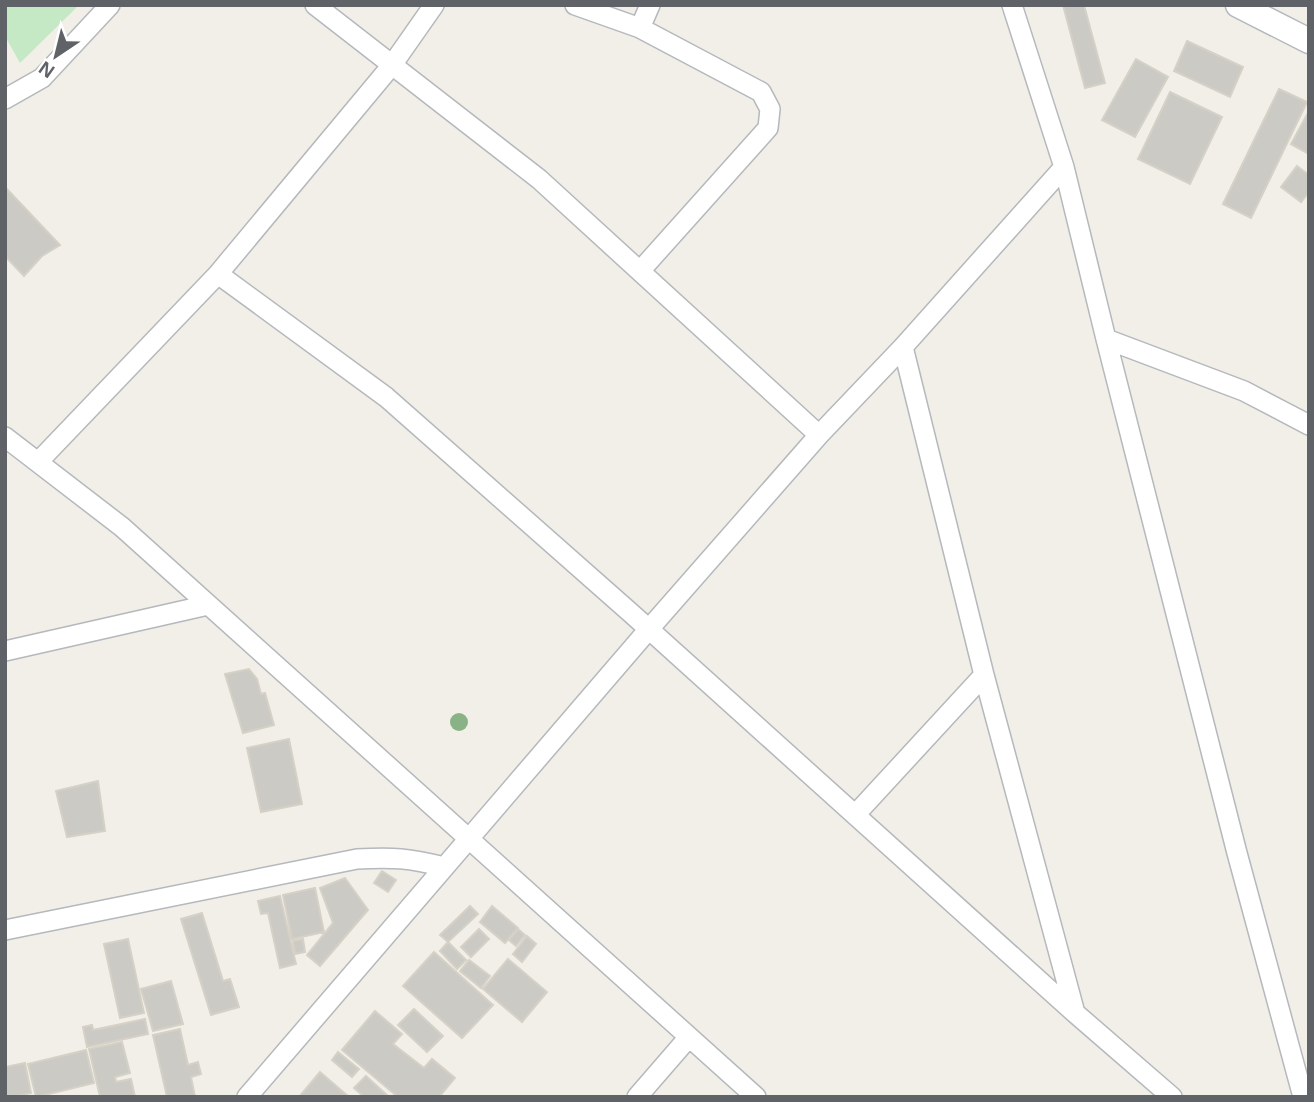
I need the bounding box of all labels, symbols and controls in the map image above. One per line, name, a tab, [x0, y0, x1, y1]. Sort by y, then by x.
north arrow	[21, 21, 91, 91]
text: N	[35, 57, 58, 82]

